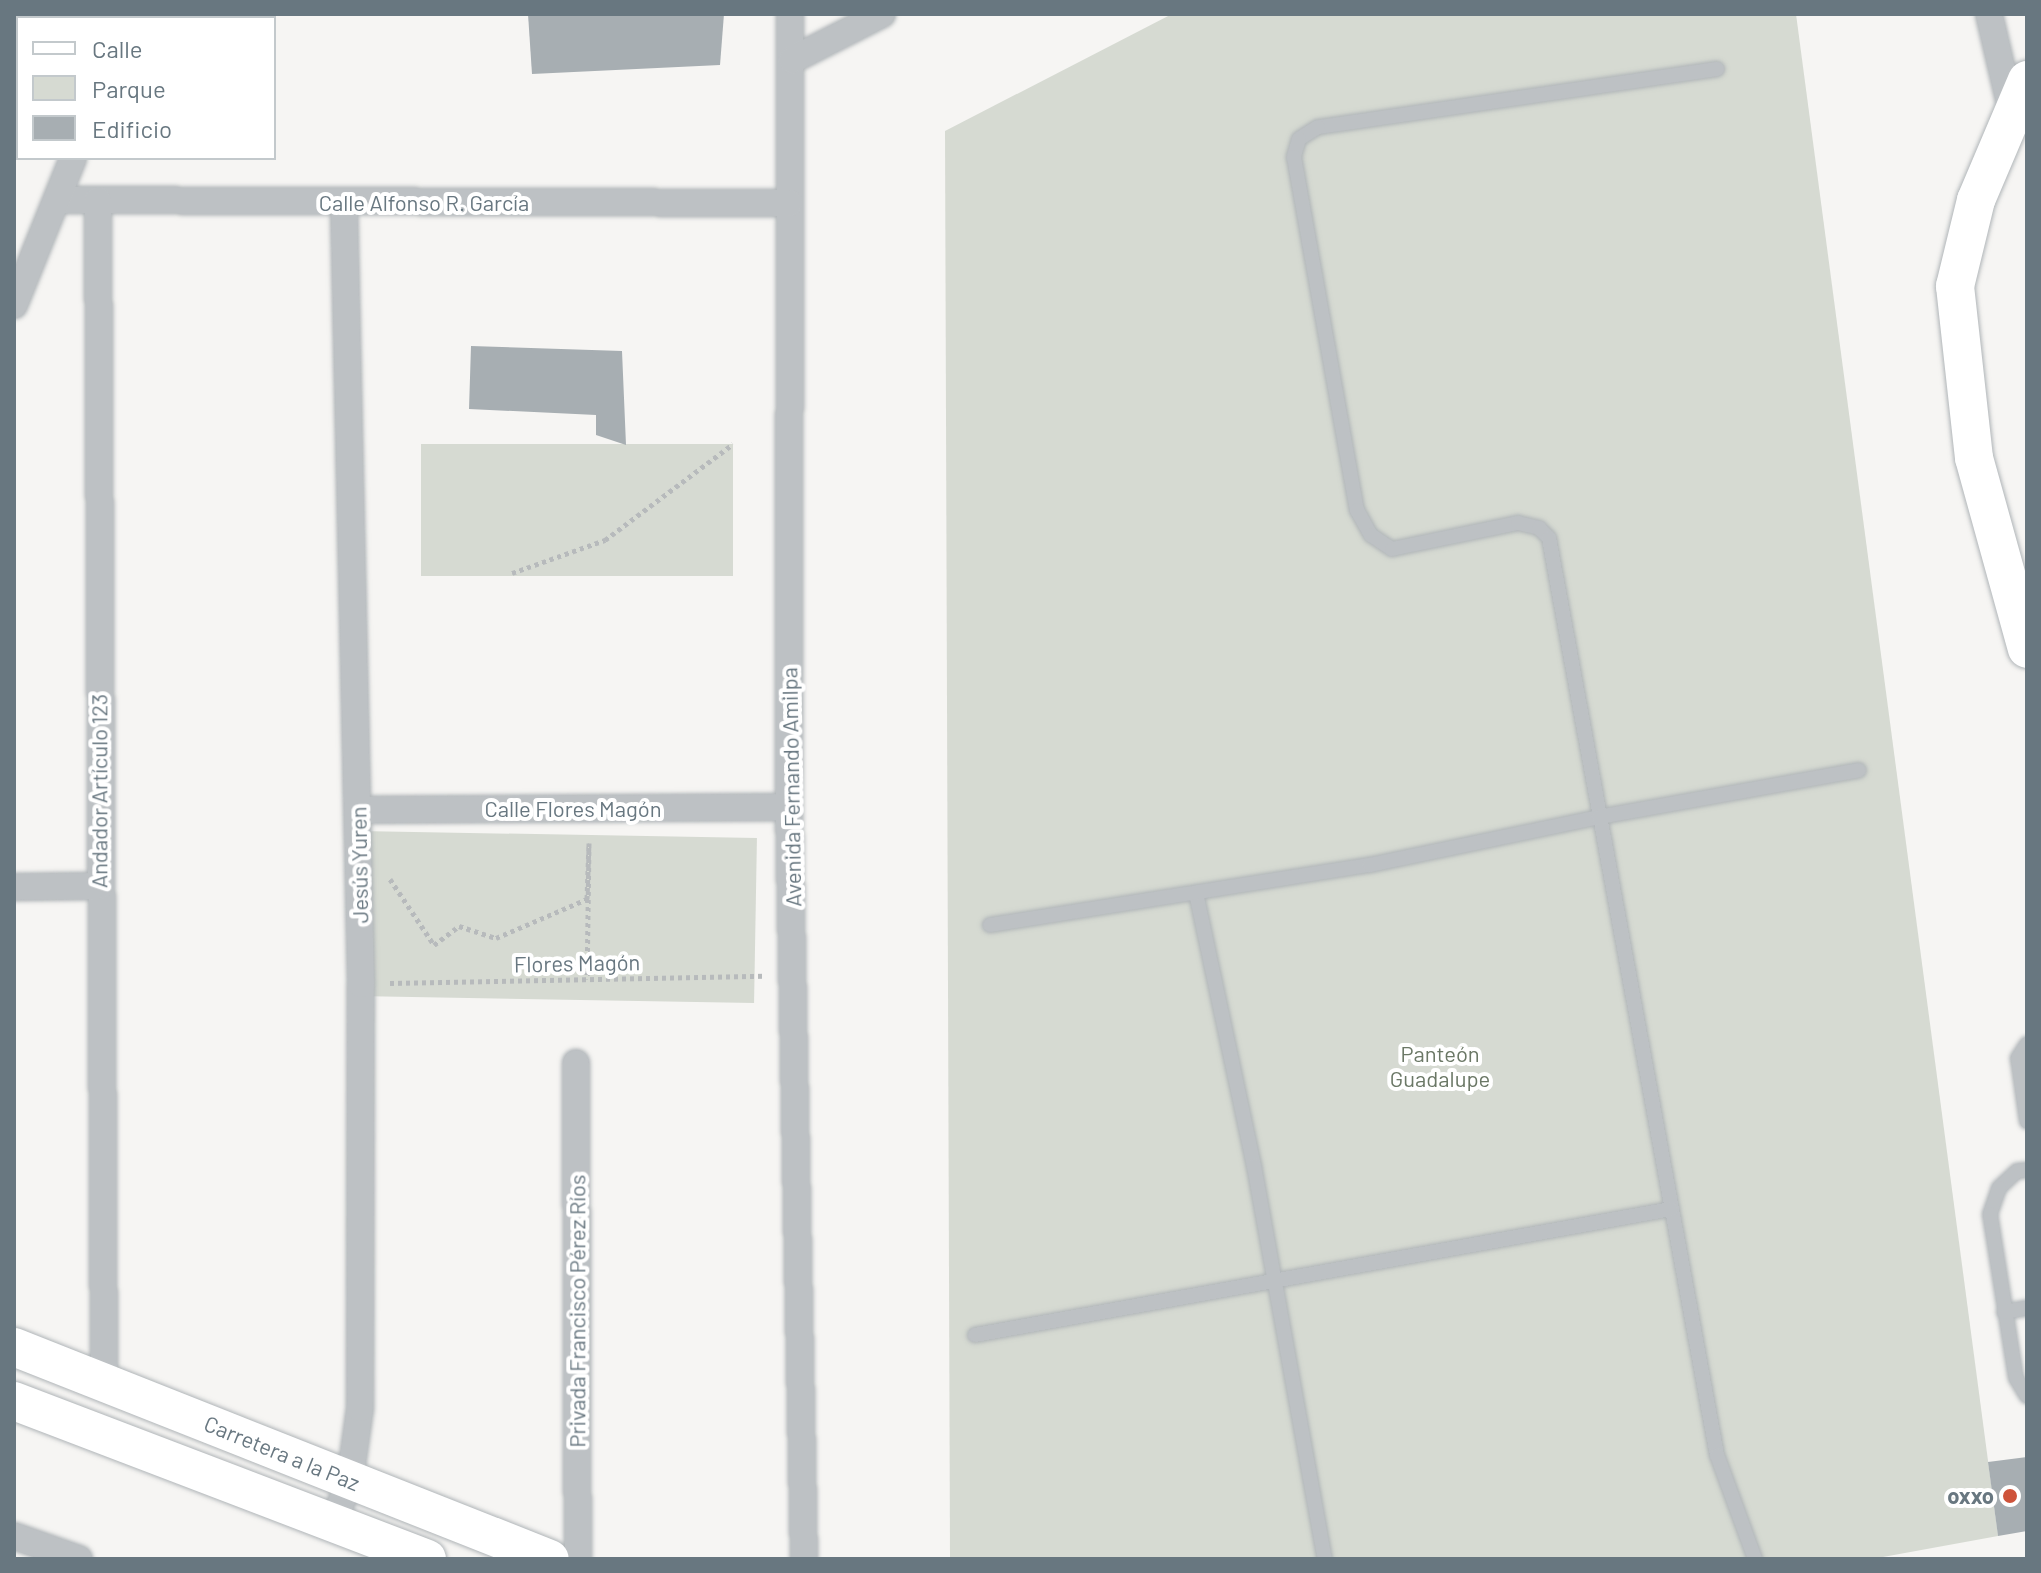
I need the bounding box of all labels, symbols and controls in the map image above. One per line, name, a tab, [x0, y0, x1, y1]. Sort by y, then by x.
legend	[16, 16, 276, 160]
text: Calle	[92, 34, 143, 63]
text: Parque	[92, 74, 166, 103]
text: Edificio	[92, 114, 172, 143]
street label: Calle Alfonso R. García	[319, 190, 529, 216]
street label: Avenida Fernando Amilpa	[776, 667, 806, 907]
street label: Andador Artículo 123	[86, 694, 112, 888]
street label: Calle Flores Magón	[484, 796, 662, 822]
street label: Jesús Yuren	[345, 806, 373, 924]
street label: Flores Magón	[514, 949, 640, 977]
park label: Panteón Guadalupe	[1390, 1040, 1490, 1092]
street label: Privada Francisco Pérez Ríos	[564, 1174, 590, 1448]
street label: Carretera a la Paz	[200, 1410, 364, 1496]
place label: oxxo	[1947, 1483, 1994, 1509]
marker: oxxo	[2001, 1487, 2019, 1505]

